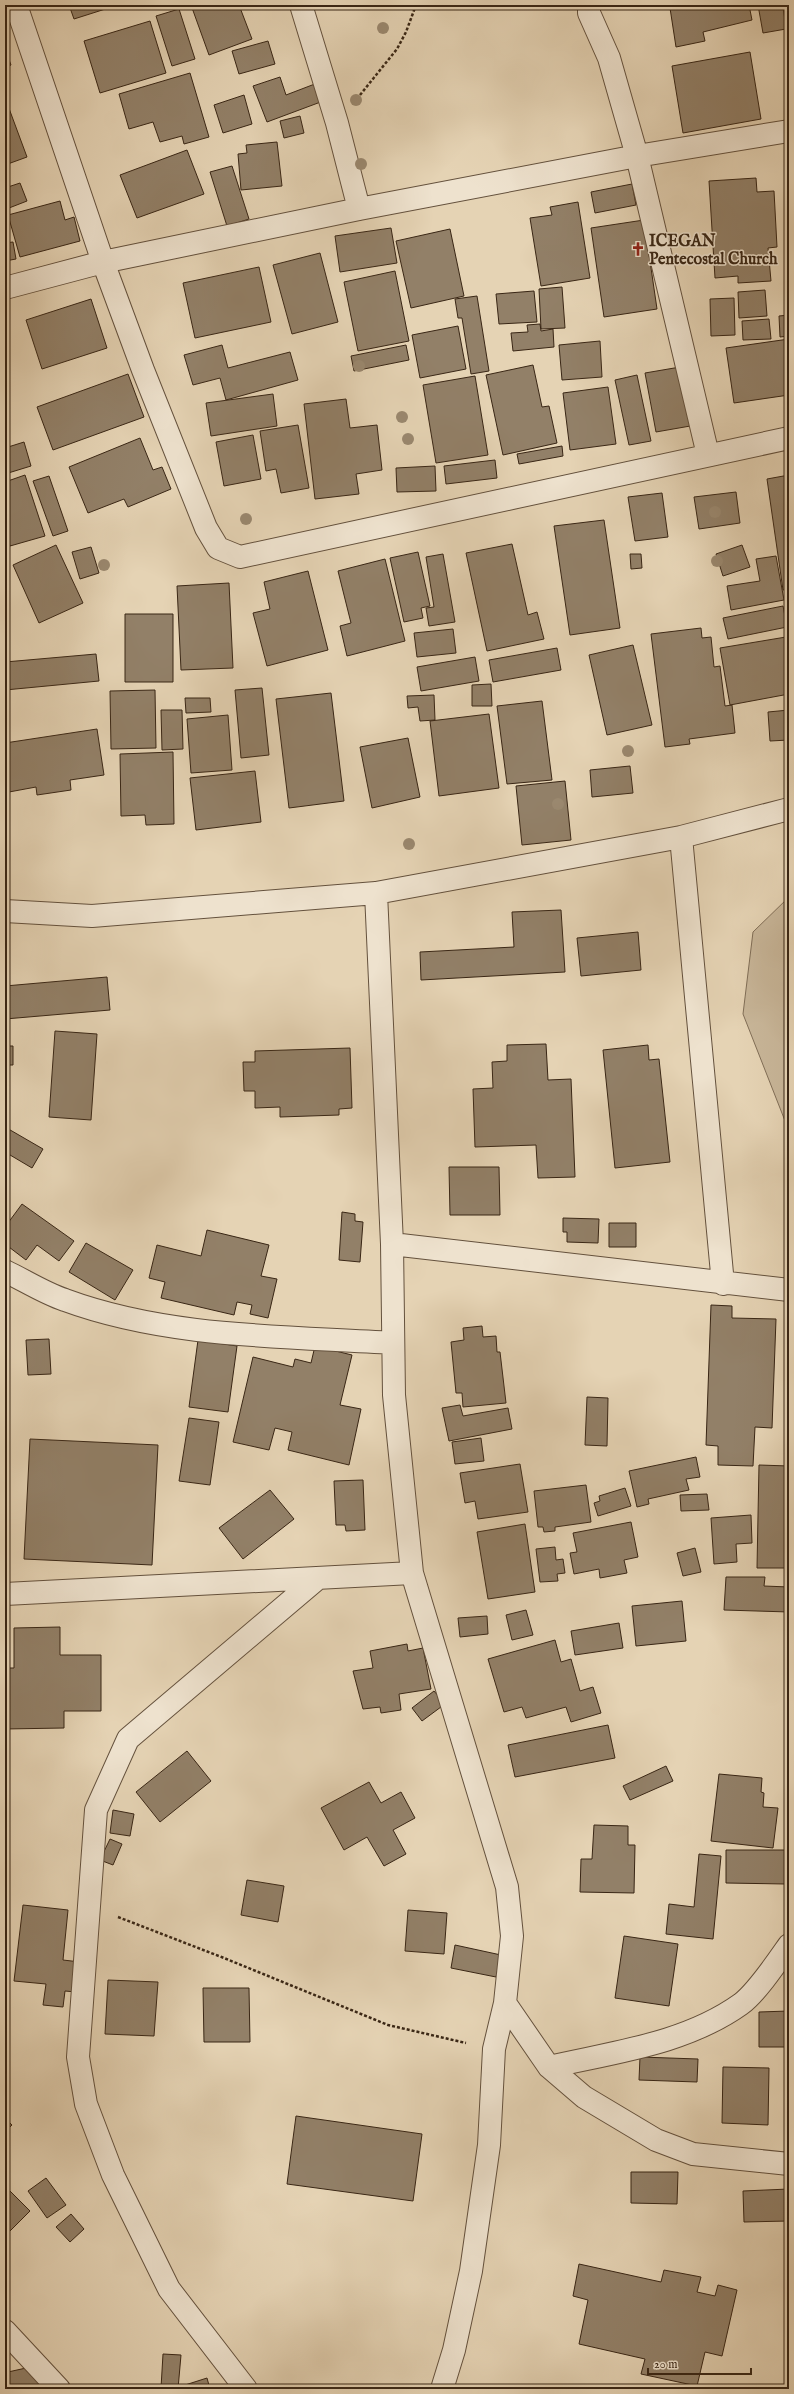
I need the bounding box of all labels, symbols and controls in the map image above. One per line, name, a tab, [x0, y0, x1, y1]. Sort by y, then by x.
place label: ICEGAN Pentecostal Church	[649, 232, 778, 270]
church icon: ICEGAN Pentecostal Church	[630, 241, 646, 257]
scale bar	[648, 2350, 751, 2376]
text: 20 m	[654, 2357, 677, 2372]

